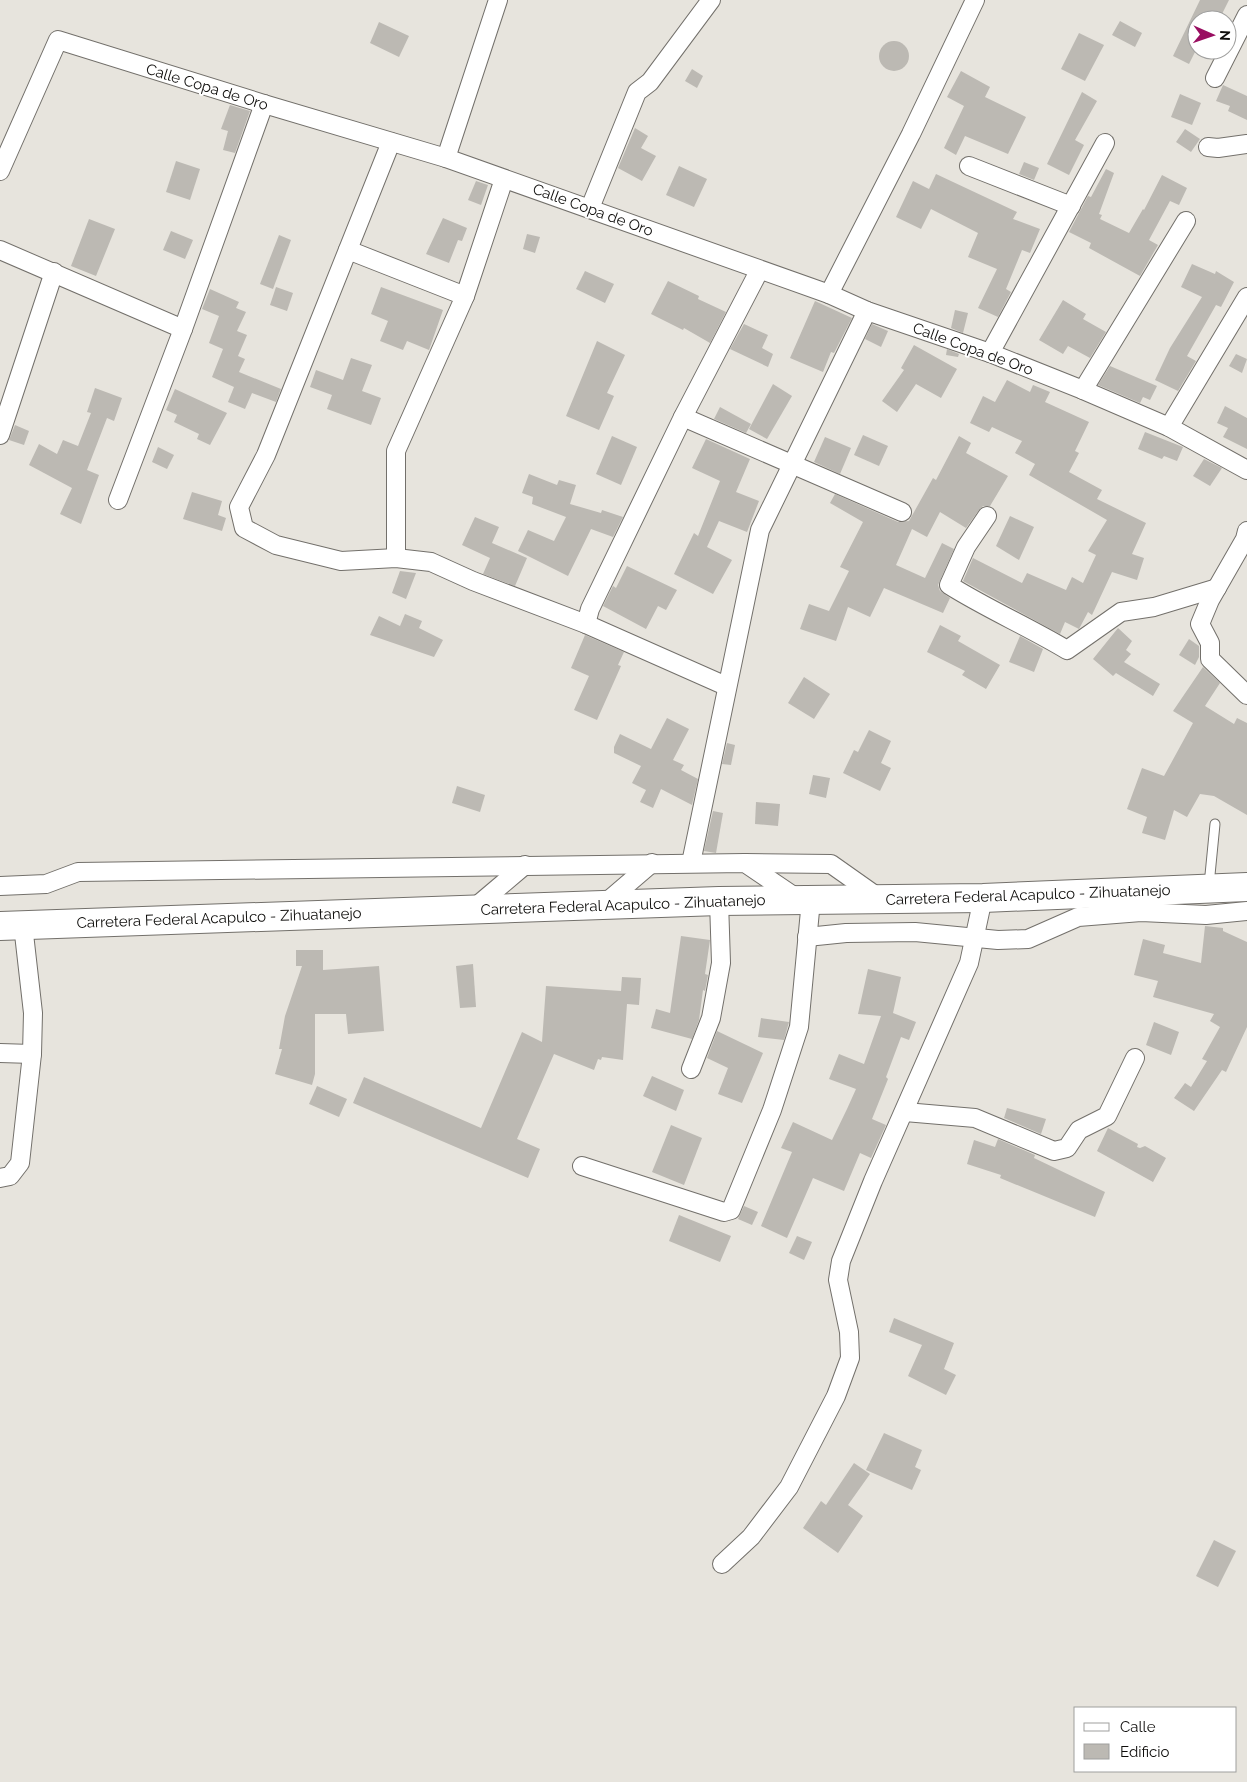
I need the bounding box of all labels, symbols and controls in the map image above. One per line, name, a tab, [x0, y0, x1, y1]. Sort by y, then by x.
north arrow	[1187, 10, 1237, 60]
text: N	[1217, 30, 1233, 41]
street label: Calle Copa de Oro	[144, 60, 270, 114]
street label: Calle Copa de Oro	[530, 180, 656, 240]
street label: Calle Copa de Oro	[910, 319, 1036, 379]
street label: Carretera Federal Acapulco - Zihuatanejo	[885, 881, 1171, 909]
street label: Carretera Federal Acapulco - Zihuatanejo	[480, 891, 766, 919]
street label: Carretera Federal Acapulco - Zihuatanejo	[76, 904, 362, 932]
legend	[1074, 1707, 1237, 1772]
text: Calle	[1120, 1718, 1156, 1736]
text: Edificio	[1120, 1743, 1170, 1761]

